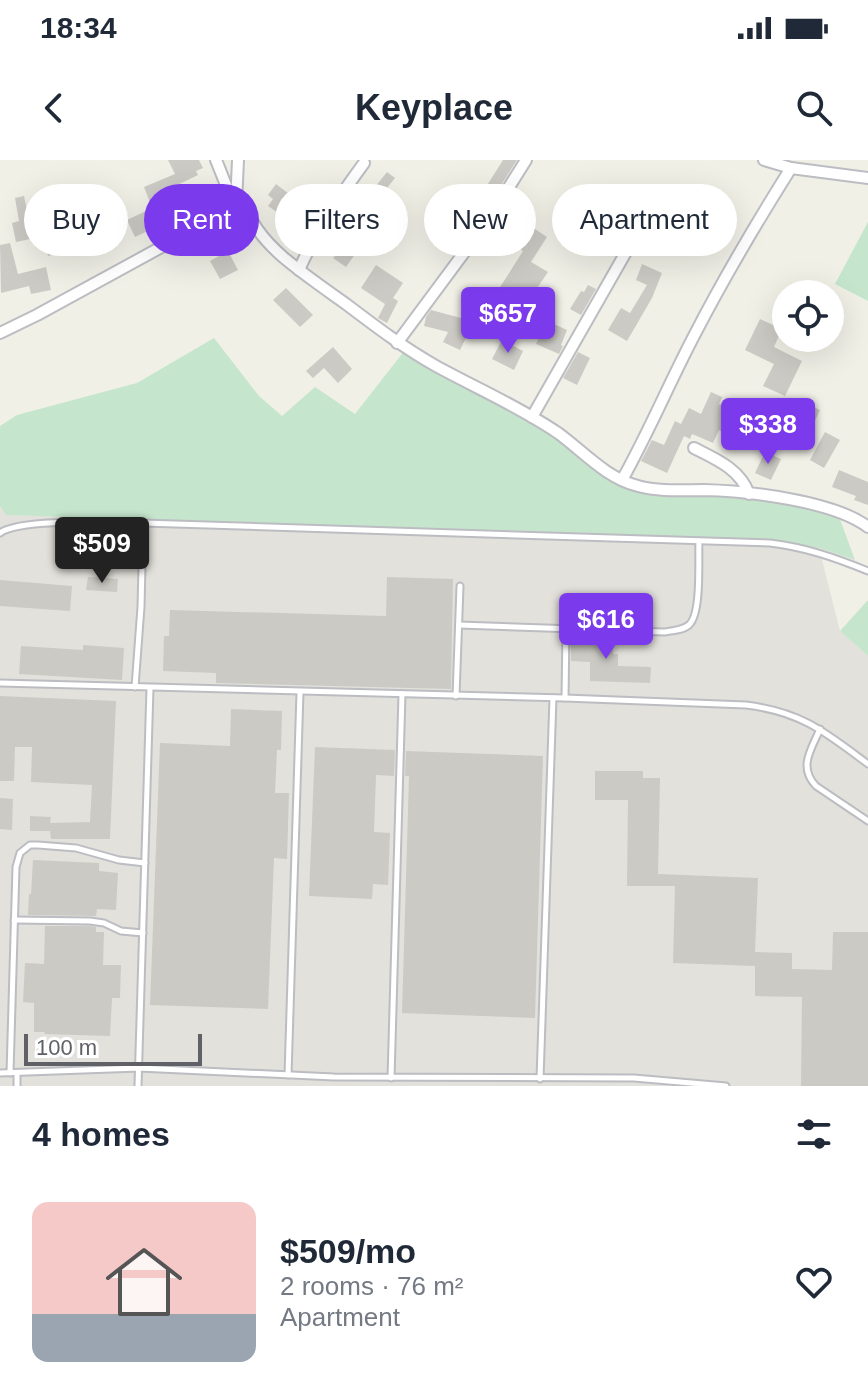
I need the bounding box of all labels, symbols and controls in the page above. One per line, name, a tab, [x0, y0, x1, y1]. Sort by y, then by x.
text: 18:34	[40, 11, 117, 44]
icon: back	[32, 86, 76, 130]
icon: search	[792, 86, 836, 130]
text: Keyplace	[355, 87, 513, 128]
chip: Buy	[24, 184, 128, 256]
chip: Rent	[144, 184, 259, 256]
chip: Filters	[275, 184, 408, 256]
chip: New	[424, 184, 536, 256]
chip: Apartment	[552, 184, 737, 256]
map controls	[772, 280, 844, 352]
button: locate	[772, 280, 844, 352]
pin: $657	[461, 287, 555, 355]
text: $657	[479, 298, 537, 328]
pin: $338	[721, 398, 815, 466]
text: $338	[739, 409, 797, 439]
pin: $509	[55, 517, 149, 585]
text: $509	[73, 528, 131, 558]
pin: $616	[559, 593, 653, 661]
text: $616	[577, 604, 635, 634]
scale bar	[24, 1030, 202, 1066]
text: 100 m	[36, 1035, 97, 1060]
icon: filters	[792, 1112, 836, 1156]
text: 4 homes	[32, 1115, 170, 1153]
text: $509/mo	[280, 1232, 416, 1270]
icon: home	[96, 1234, 192, 1330]
icon: heart	[792, 1260, 836, 1304]
text: 2 rooms · 76 m²	[280, 1271, 464, 1301]
text: Apartment	[280, 1302, 400, 1332]

